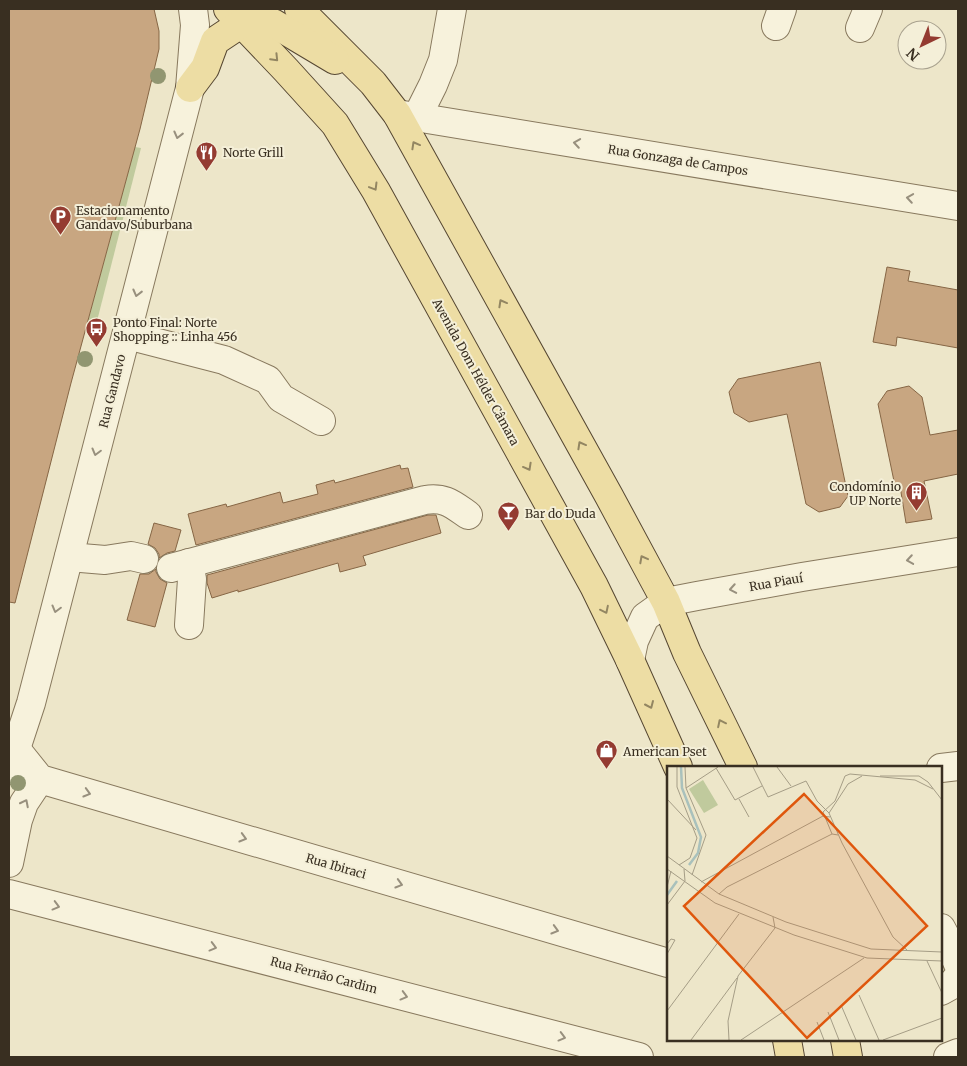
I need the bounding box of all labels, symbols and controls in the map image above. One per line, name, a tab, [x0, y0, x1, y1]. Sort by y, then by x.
north arrow	[897, 20, 947, 70]
text: N	[903, 44, 923, 65]
one-way arrow	[269, 53, 278, 62]
one-way arrow	[173, 131, 183, 139]
one-way arrow	[573, 139, 581, 149]
restaurant icon: Norte Grill	[195, 140, 219, 171]
one-way arrow	[411, 142, 421, 151]
street label: Rua Gonzaga de Campos	[607, 142, 749, 179]
place label: Norte Grill	[223, 145, 284, 160]
one-way arrow	[367, 181, 377, 190]
one-way arrow	[906, 193, 915, 203]
place label: Estacionamento Gandavo/Suburbana	[76, 203, 193, 232]
parking icon: Estacionamento Gandavo/Suburbana	[48, 205, 72, 236]
one-way arrow	[133, 288, 143, 296]
street label: Avenida Dom Hélder Câmara	[429, 295, 523, 449]
one-way arrow	[498, 299, 508, 308]
place label: Ponto Final: Norte Shopping :: Linha 456	[113, 315, 237, 344]
bus stop icon: Ponto Final: Norte Shopping :: Linha 456	[85, 317, 109, 348]
street label: Rua Gandavo	[96, 353, 128, 429]
one-way arrow	[577, 441, 587, 450]
one-way arrow	[92, 448, 102, 456]
one-way arrow	[522, 461, 532, 470]
place label: Condomínio UP Norte	[830, 479, 901, 508]
building icon: Condomínio UP Norte	[905, 481, 929, 512]
bar icon: Bar do Duda	[497, 501, 521, 532]
place label: Bar do Duda	[525, 506, 596, 521]
one-way arrow	[906, 554, 914, 564]
one-way arrow	[639, 555, 649, 564]
street label: Rua Piauí	[748, 570, 805, 594]
one-way arrow	[728, 584, 737, 594]
one-way arrow	[51, 605, 61, 613]
one-way arrow	[599, 605, 610, 614]
one-way arrow	[643, 700, 654, 709]
one-way arrow	[718, 720, 728, 729]
shop icon: American Pset	[595, 739, 619, 770]
place label: American Pset	[622, 744, 707, 759]
inset map	[667, 766, 942, 1041]
one-way arrow	[82, 787, 90, 797]
one-way arrow	[19, 799, 29, 808]
one-way arrow	[238, 833, 246, 843]
street label: Rua Ibiraci	[304, 850, 368, 882]
one-way arrow	[394, 879, 402, 889]
one-way arrow	[51, 900, 60, 911]
one-way arrow	[550, 924, 558, 934]
one-way arrow	[209, 941, 217, 951]
street label: Rua Fernão Cardim	[269, 953, 379, 997]
one-way arrow	[400, 990, 409, 1001]
one-way arrow	[557, 1031, 566, 1042]

